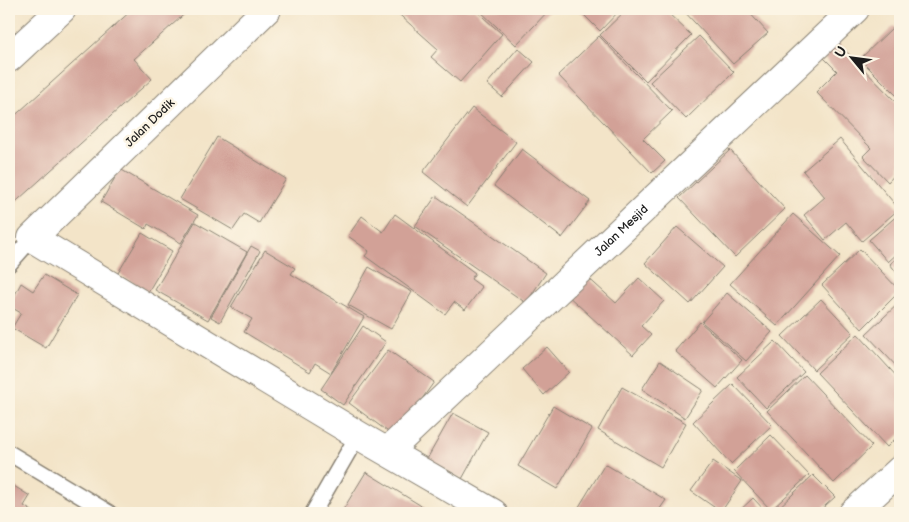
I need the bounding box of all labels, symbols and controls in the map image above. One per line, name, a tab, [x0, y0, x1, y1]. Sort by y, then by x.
north arrow	[826, 32, 876, 82]
text: U	[831, 43, 851, 60]
street label: Jalan Dodik	[122, 96, 178, 150]
street label: Jalan Mesjid	[591, 201, 651, 259]

